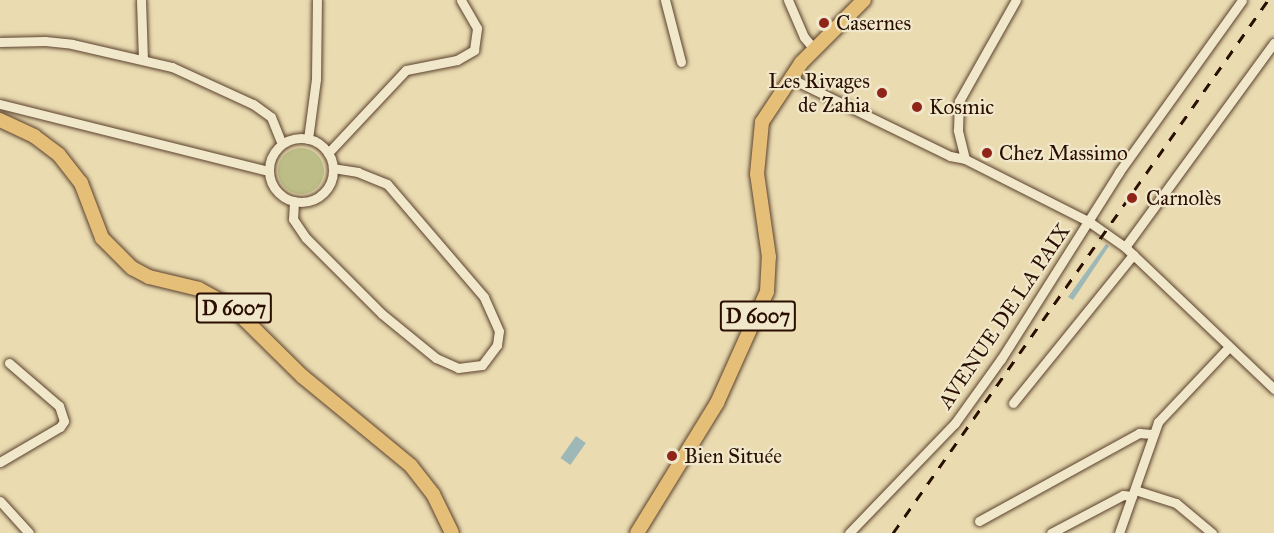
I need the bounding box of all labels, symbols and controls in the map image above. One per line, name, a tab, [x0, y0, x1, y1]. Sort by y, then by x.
place label: Casernes	[836, 10, 911, 36]
marker: Casernes	[817, 16, 831, 30]
place label: Les Rivages de Zahia	[768, 68, 870, 118]
marker: Les Rivages de Zahia	[875, 86, 889, 100]
place label: Kosmic	[929, 94, 994, 120]
marker: Kosmic	[910, 100, 924, 114]
place label: Chez Massimo	[999, 140, 1128, 166]
marker: Chez Massimo	[980, 146, 994, 160]
place label: Carnolès	[1146, 185, 1221, 211]
marker: Carnolès	[1123, 189, 1141, 207]
street label: AVENUE DE LA PAIX	[933, 219, 1075, 413]
road number: D 6007	[195, 291, 273, 325]
road number: D 6007	[719, 299, 797, 333]
place label: Bien Située	[684, 443, 782, 469]
marker: Bien Située	[665, 449, 679, 463]

